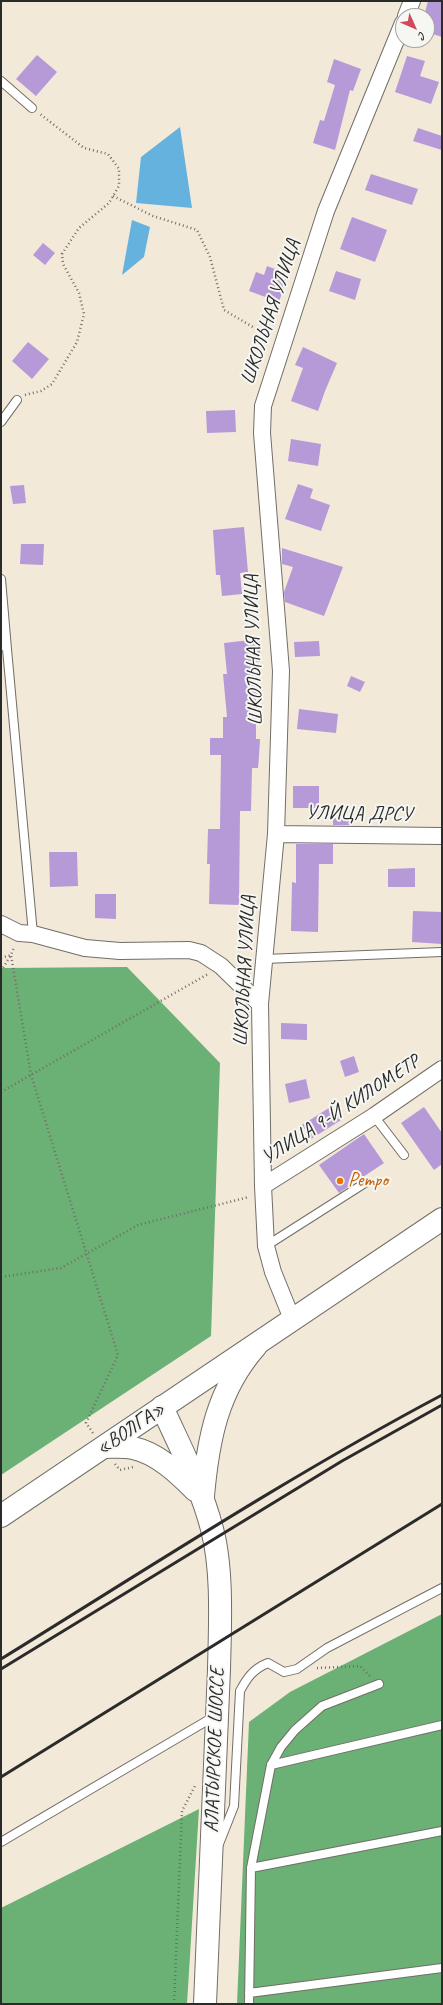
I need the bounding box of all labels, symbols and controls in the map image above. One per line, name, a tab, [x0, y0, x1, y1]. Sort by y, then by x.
north arrow	[395, 8, 435, 48]
text: С	[416, 29, 430, 43]
street label: ШКОЛЬНАЯ УЛИЦА	[236, 236, 306, 388]
street label: ШКОЛЬНАЯ УЛИЦА	[239, 574, 269, 726]
street label: УЛИЦА ДРСУ	[306, 801, 412, 827]
street label: ШКОЛЬНАЯ УЛИЦА	[229, 895, 261, 1047]
street label: УЛИЦА 9-Й КИЛОМЕТР	[258, 1050, 424, 1170]
place label: Ретро	[348, 1169, 388, 1193]
marker: Ретро	[335, 1176, 345, 1186]
street label: «ВОЛГА»	[92, 1397, 170, 1461]
street label: АЛАТЫРСКОЕ ШОССЕ	[200, 1667, 230, 1833]

